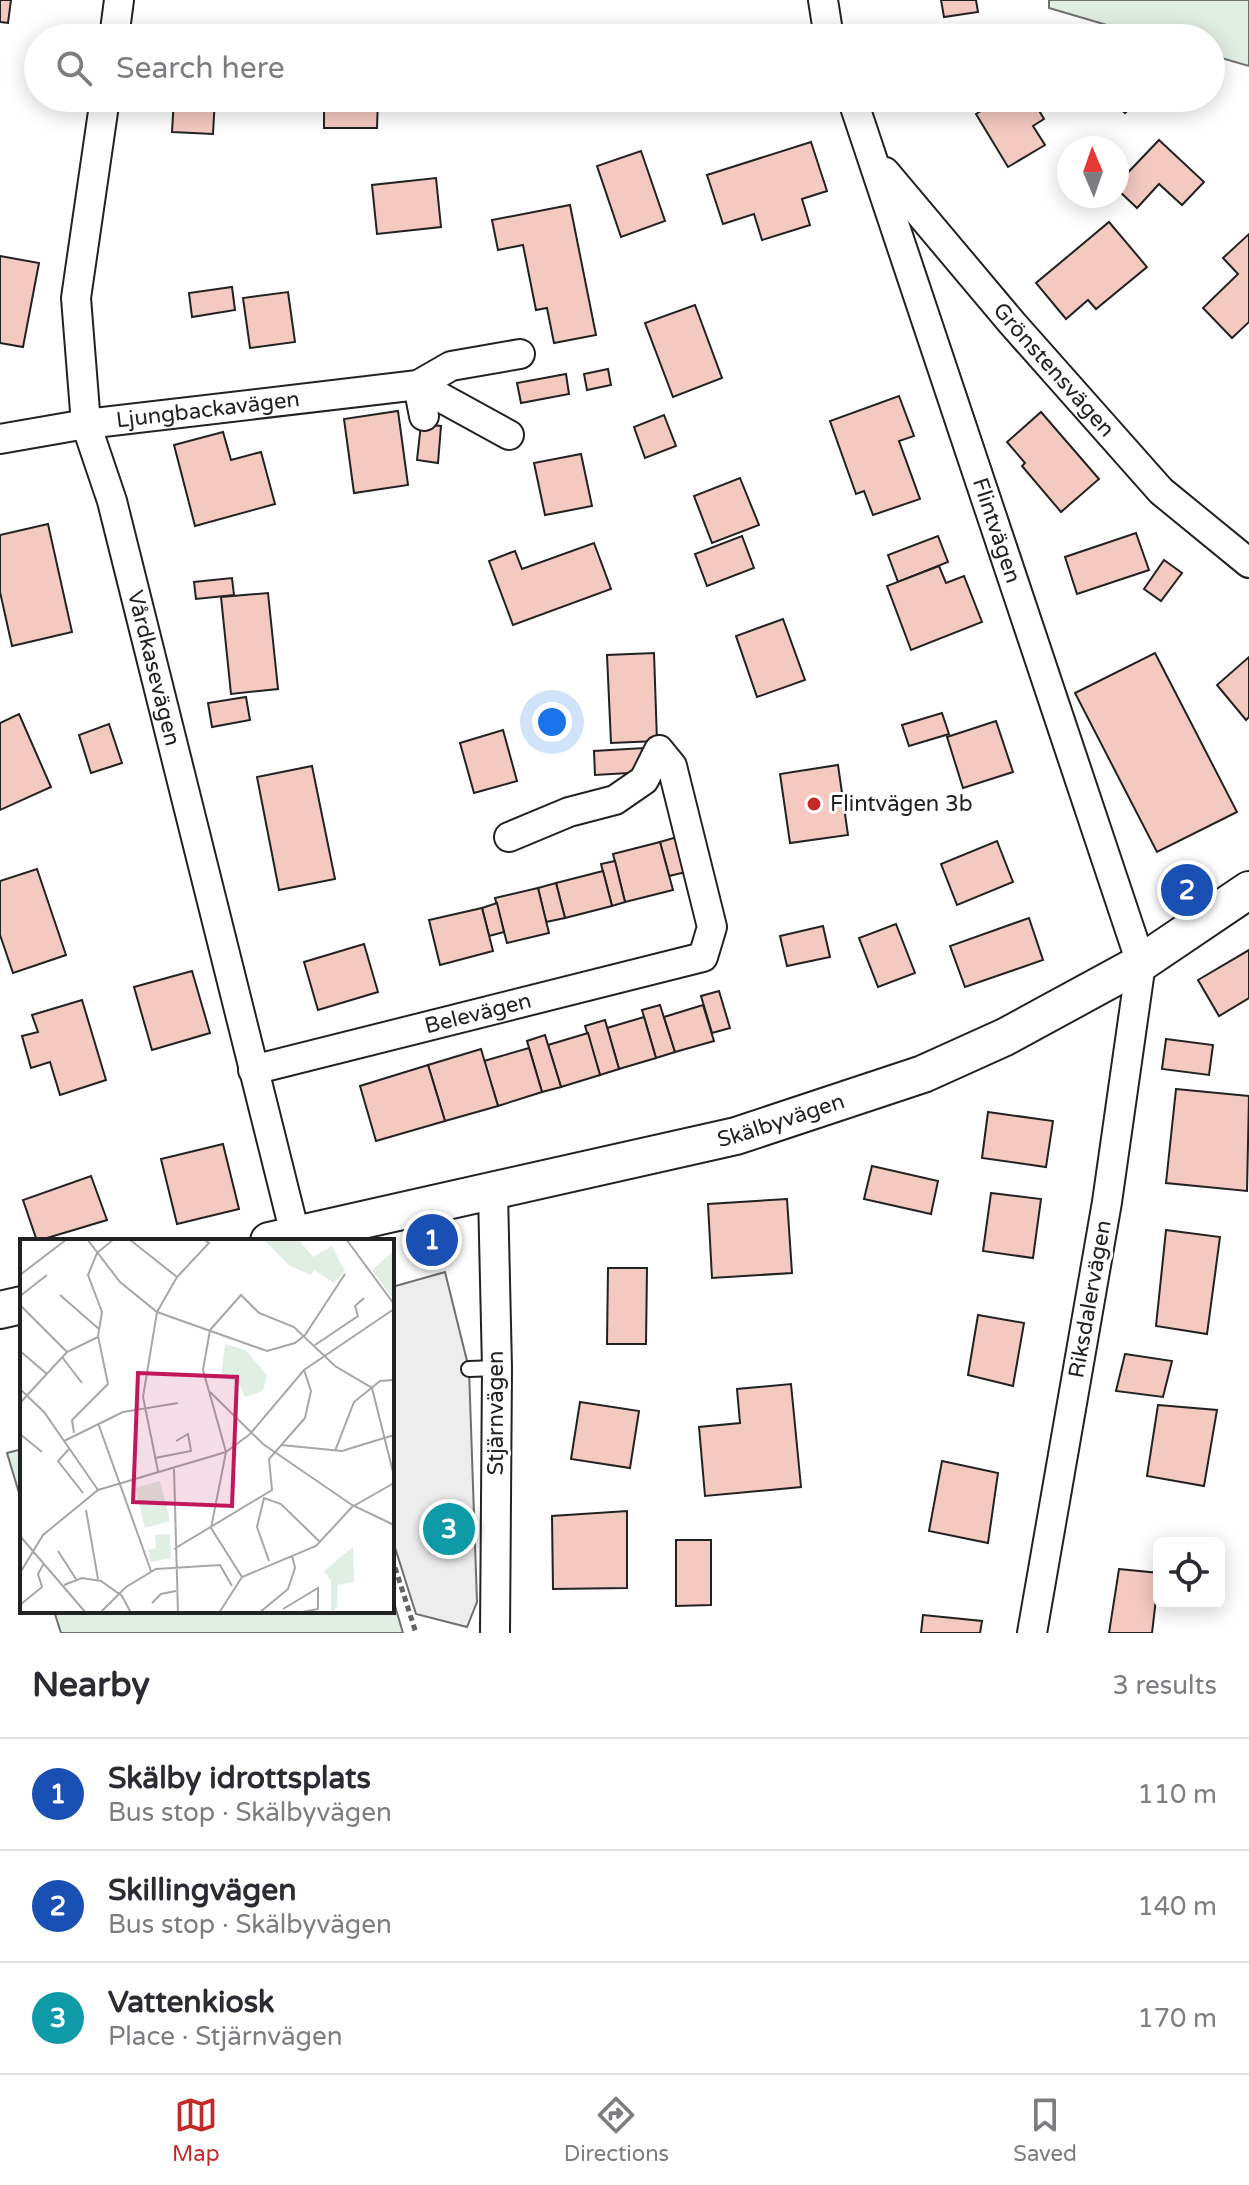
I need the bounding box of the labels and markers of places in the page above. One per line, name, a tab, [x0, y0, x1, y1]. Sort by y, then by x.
place label: Flintvägen 3b	[830, 791, 973, 817]
marker: Flintvägen 3b	[805, 795, 823, 813]
pin: 2	[1161, 860, 1213, 920]
pin: 1	[406, 1210, 458, 1270]
pin: 3	[423, 1499, 475, 1559]

